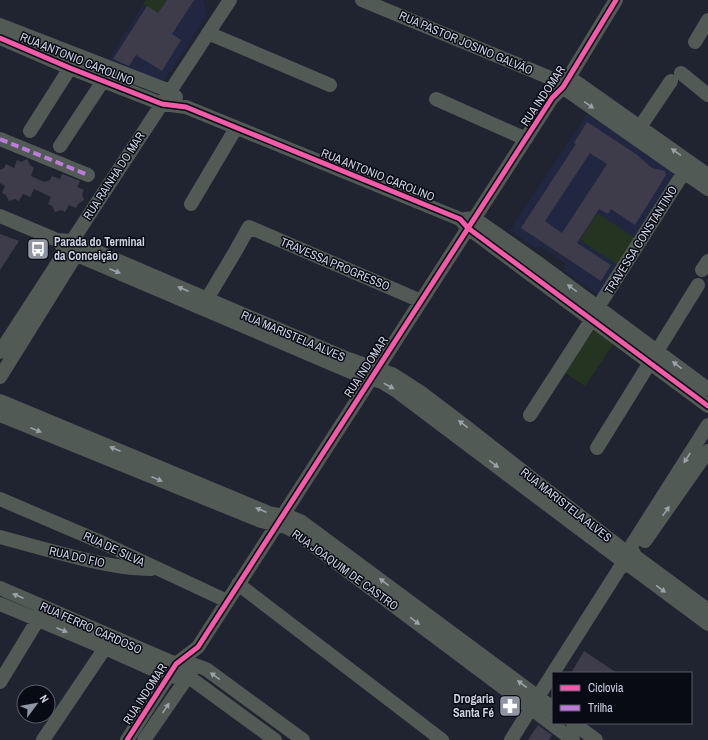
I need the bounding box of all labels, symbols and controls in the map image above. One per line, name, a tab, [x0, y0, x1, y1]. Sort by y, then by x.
street label: RUA PASTOR JOSINO GALVÃO	[397, 8, 536, 79]
street label: RUA ANTONIO CAROLINO	[18, 29, 137, 89]
street label: RUA INDOMAR	[517, 63, 569, 129]
one-way arrow	[584, 101, 594, 109]
street label: RUA RAINHA DO MAR	[80, 129, 148, 223]
street label: RUA ANTONIO CAROLINO	[319, 145, 438, 205]
one-way arrow	[671, 148, 681, 156]
street label: TRAVESSA CONSTANTINO	[601, 183, 681, 297]
place label: Parada do Terminal da Conceição	[54, 234, 145, 264]
street label: TRAVESSA PROGRESSO	[278, 234, 392, 294]
bus stop icon: Parada do Terminal da Conceição	[25, 236, 51, 262]
one-way arrow	[109, 268, 121, 274]
one-way arrow	[567, 284, 578, 292]
one-way arrow	[177, 285, 189, 291]
street label: RUA MARISTELA ALVES	[239, 307, 348, 365]
street label: RUA INDOMAR	[340, 334, 392, 400]
one-way arrow	[672, 361, 682, 369]
one-way arrow	[384, 383, 395, 390]
one-way arrow	[457, 420, 468, 428]
one-way arrow	[31, 427, 42, 433]
one-way arrow	[109, 446, 121, 452]
one-way arrow	[683, 453, 691, 463]
one-way arrow	[488, 460, 499, 468]
street label: RUA MARISTELA ALVES	[517, 464, 615, 546]
one-way arrow	[151, 476, 163, 482]
one-way arrow	[255, 506, 267, 512]
one-way arrow	[662, 506, 670, 516]
street label: RUA JOAQUIM DE CASTRO	[289, 526, 402, 614]
street label: RUA DE SILVA	[81, 528, 148, 570]
street label: RUA DO FIO	[47, 543, 107, 571]
one-way arrow	[378, 578, 389, 586]
one-way arrow	[656, 585, 666, 593]
one-way arrow	[13, 593, 24, 599]
street label: RUA FERRO CARDOSO	[38, 598, 145, 658]
one-way arrow	[410, 617, 420, 625]
one-way arrow	[56, 627, 68, 633]
street label: RUA INDOMAR	[119, 661, 171, 727]
one-way arrow	[210, 672, 221, 680]
legend	[552, 672, 692, 724]
one-way arrow	[516, 680, 527, 689]
text: Ciclovia	[588, 680, 624, 696]
north arrow	[16, 684, 56, 724]
place label: Drogaria Santa Fé	[453, 691, 495, 721]
text: N	[37, 692, 52, 705]
pharmacy icon: Drogaria Santa Fé	[497, 693, 523, 719]
text: Trilha	[588, 700, 613, 716]
one-way arrow	[162, 703, 170, 713]

